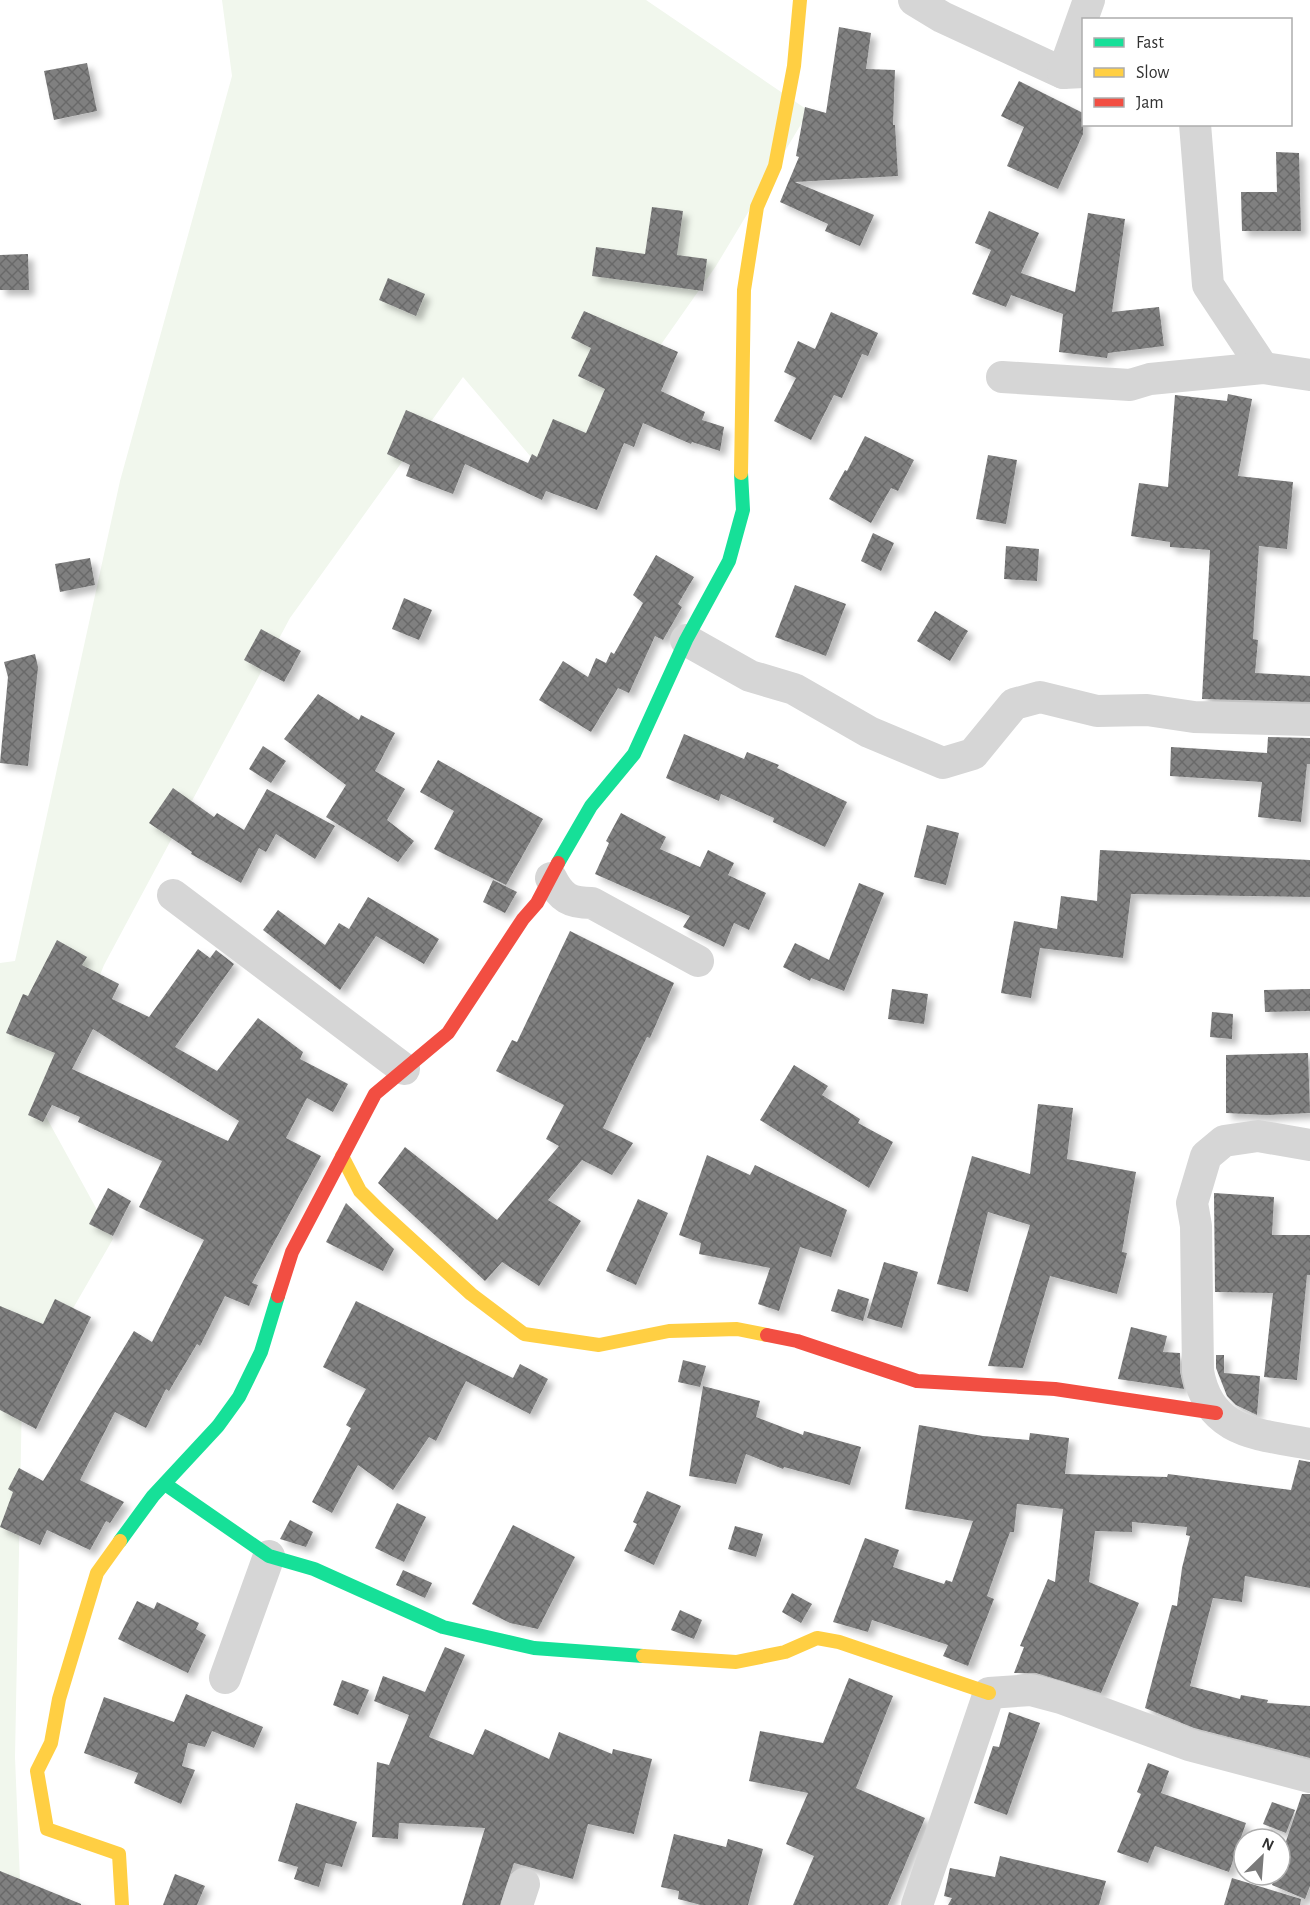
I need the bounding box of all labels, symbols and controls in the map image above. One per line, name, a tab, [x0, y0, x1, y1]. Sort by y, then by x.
legend	[1082, 18, 1292, 126]
text: Fast	[1136, 34, 1164, 52]
text: Slow	[1136, 64, 1169, 82]
text: Jam	[1136, 94, 1164, 112]
north arrow	[1232, 1827, 1292, 1887]
text: N	[1259, 1835, 1276, 1854]

